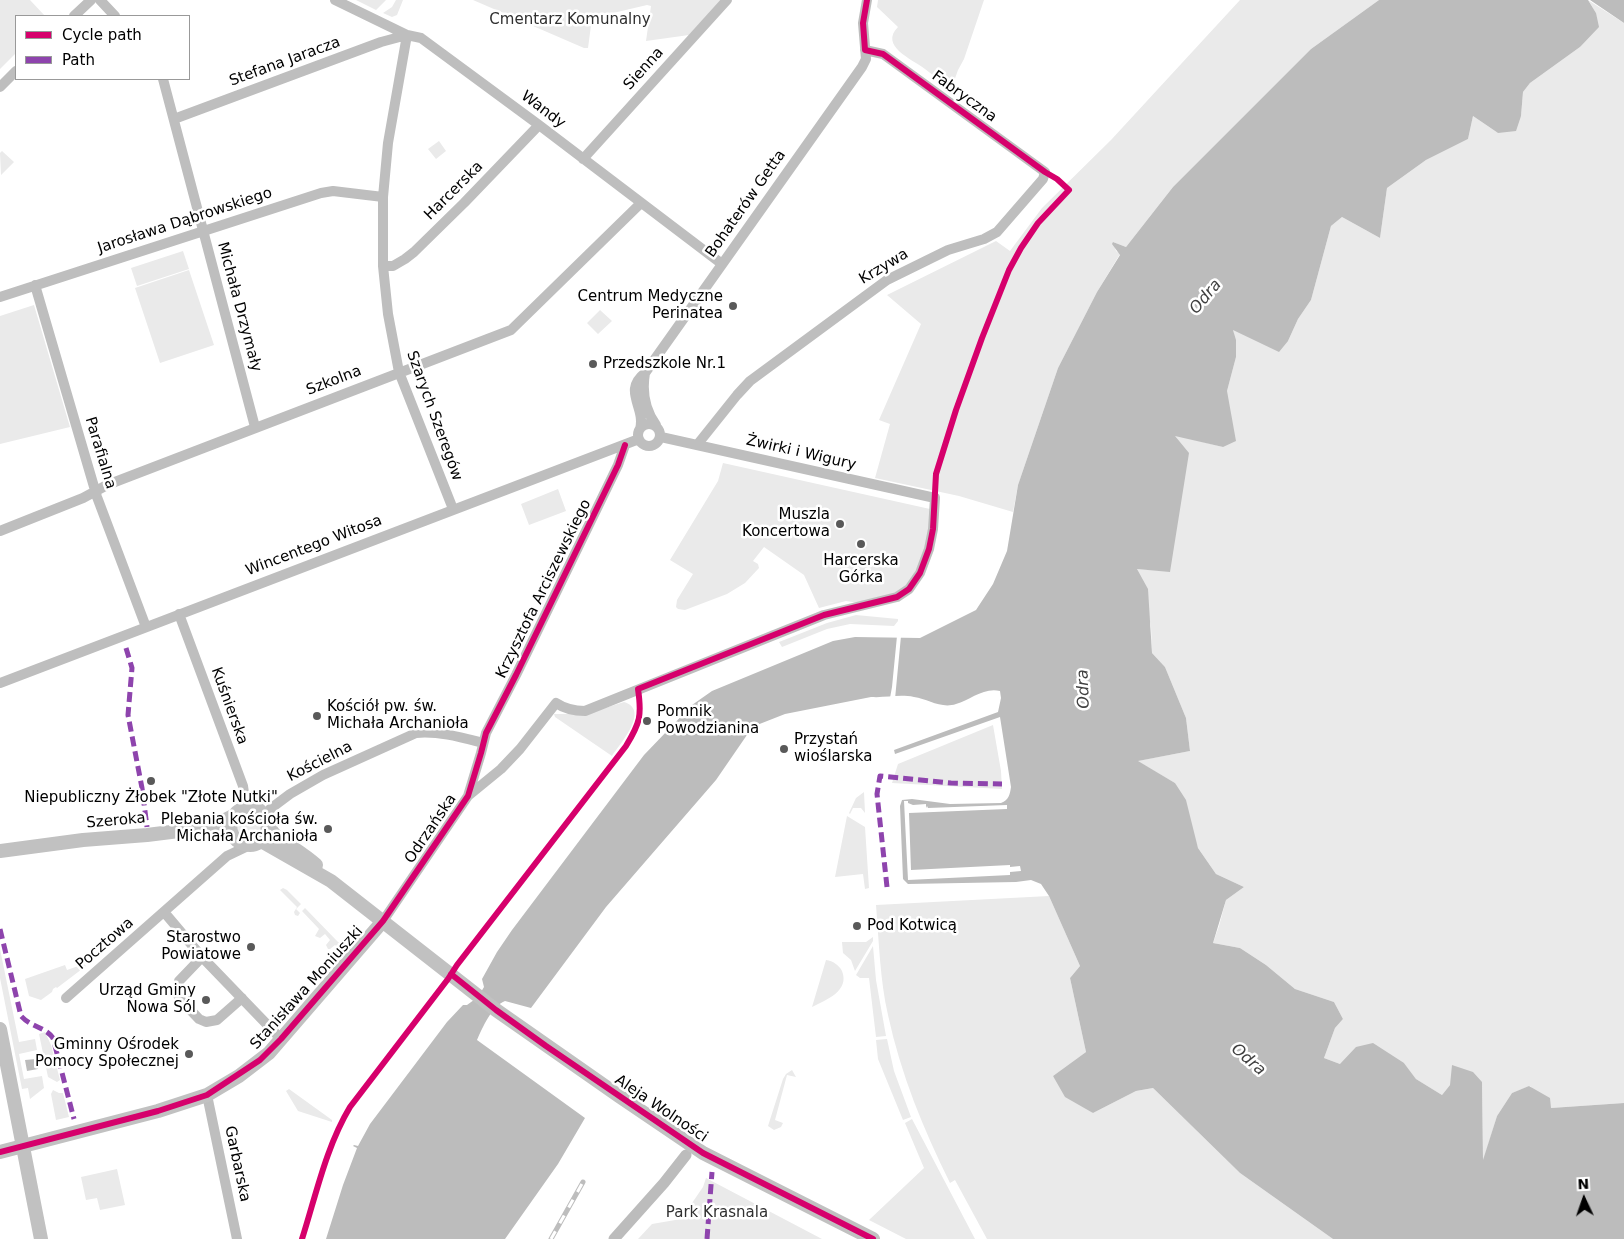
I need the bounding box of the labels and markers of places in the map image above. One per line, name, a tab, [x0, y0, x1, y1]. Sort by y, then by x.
place label: Centrum Medyczne Perinatea	[577, 288, 723, 323]
marker: Centrum Medyczne Perinatea	[727, 300, 739, 312]
place label: Przedszkole Nr.1	[603, 355, 726, 373]
marker: Przedszkole Nr.1	[587, 358, 599, 370]
place label: Muszla Koncertowa	[742, 506, 830, 541]
marker: Muszla Koncertowa	[834, 518, 846, 530]
marker: Harcerska Górka	[855, 538, 867, 550]
place label: Harcerska Górka	[823, 552, 899, 587]
place label: Kościół pw. św. Michała Archanioła	[327, 698, 469, 733]
place label: Pomnik Powodzianina	[657, 703, 759, 738]
marker: Kościół pw. św. Michała Archanioła	[311, 710, 323, 722]
marker: Pomnik Powodzianina	[641, 715, 653, 727]
place label: Przystań wioślarska	[794, 731, 872, 766]
marker: Przystań wioślarska	[778, 743, 790, 755]
marker: Niepubliczny Żłobek "Złote Nutki"	[145, 775, 157, 787]
place label: Niepubliczny Żłobek "Złote Nutki"	[24, 789, 278, 807]
place label: Plebania kościoła św. Michała Archanioła	[161, 811, 318, 846]
marker: Plebania kościoła św. Michała Archanioła	[322, 823, 334, 835]
place label: Pod Kotwicą	[867, 917, 957, 935]
marker: Pod Kotwicą	[851, 920, 863, 932]
place label: Starostwo Powiatowe	[161, 929, 241, 964]
marker: Starostwo Powiatowe	[245, 941, 257, 953]
place label: Urząd Gminy Nowa Sól	[99, 982, 196, 1017]
marker: Urząd Gminy Nowa Sól	[200, 994, 212, 1006]
place label: Gminny Ośrodek Pomocy Społecznej	[35, 1036, 179, 1071]
marker: Gminny Ośrodek Pomocy Społecznej	[183, 1048, 195, 1060]

